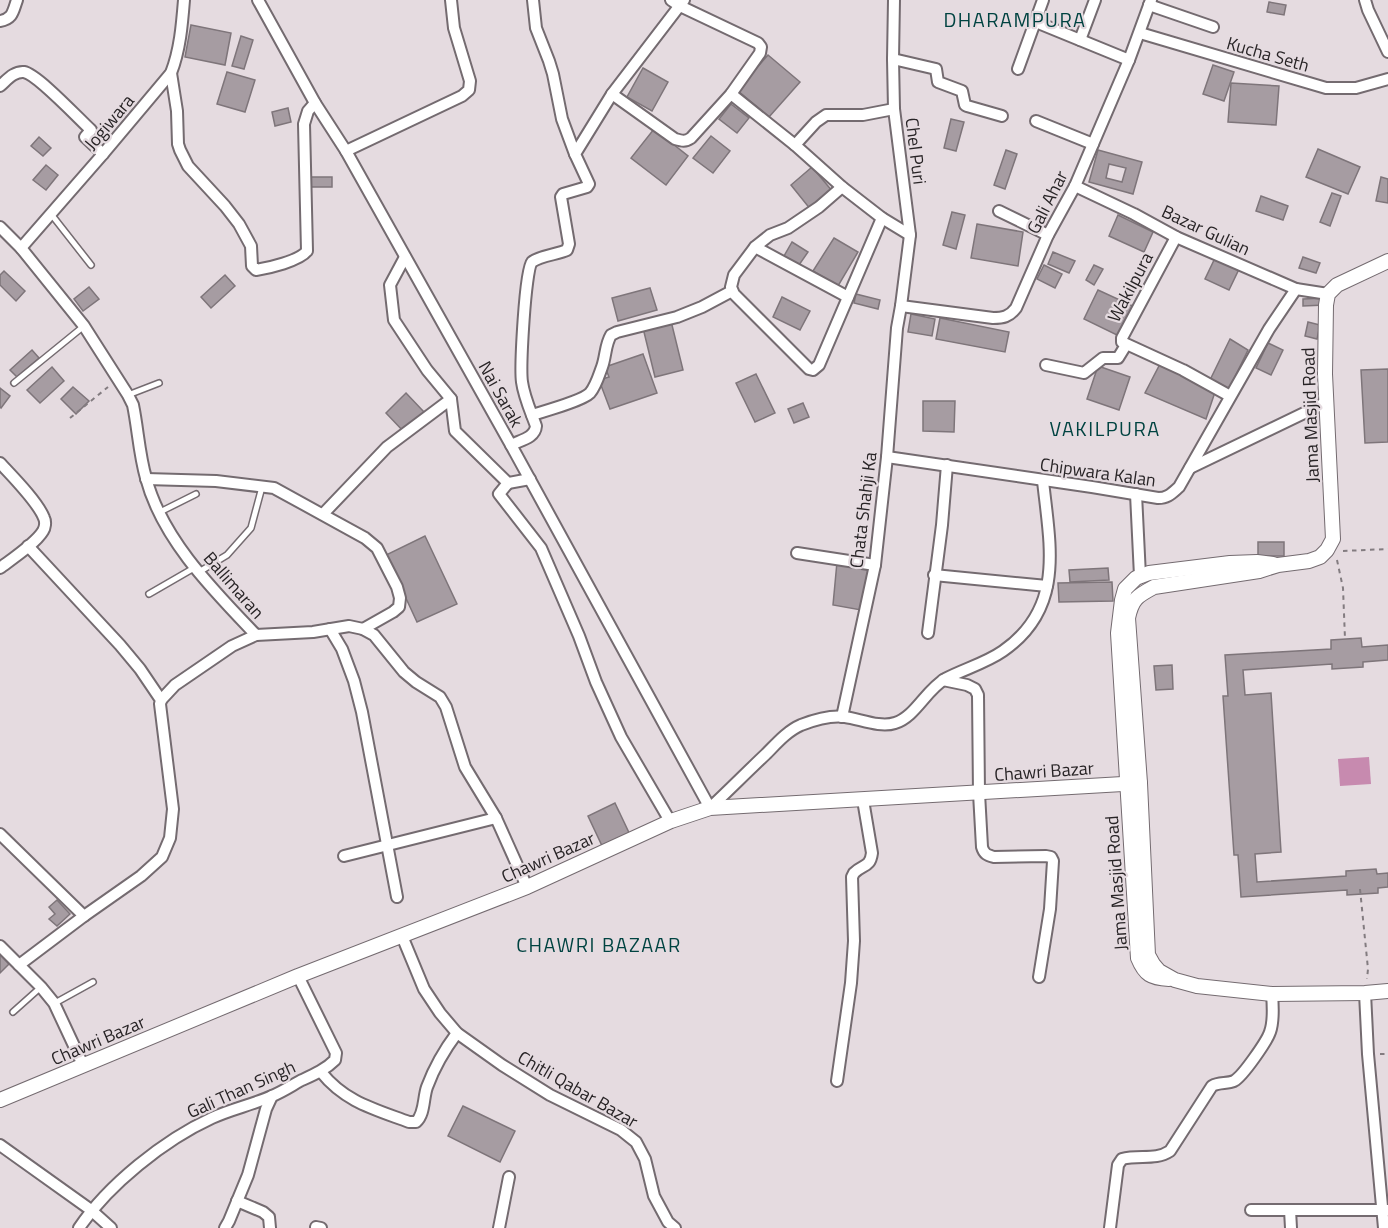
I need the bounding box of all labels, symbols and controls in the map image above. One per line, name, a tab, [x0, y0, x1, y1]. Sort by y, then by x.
district label: DHARAMPURA	[943, 4, 1087, 35]
street label: Kucha Seth	[1224, 29, 1312, 79]
street label: Jogiwara	[78, 88, 140, 156]
street label: Chel Puri	[899, 116, 933, 186]
street label: Gali Ahar	[1020, 166, 1074, 238]
street label: Bazar Gulian	[1157, 198, 1255, 262]
street label: Wakilpura	[1100, 247, 1160, 327]
street label: Jama Masjid Road	[1294, 347, 1326, 483]
street label: Nai Sarak	[472, 356, 530, 432]
district label: VAKILPURA	[1049, 413, 1161, 444]
street label: Chata Shahji Ka	[842, 450, 884, 570]
street label: Chipwara Kalan	[1038, 451, 1158, 493]
street label: Ballimaran	[197, 545, 271, 625]
street label: Chawri Bazar	[993, 754, 1095, 788]
street label: Jama Masjid Road	[1098, 815, 1134, 951]
street label: Chawri Bazar	[497, 824, 599, 890]
district label: CHAWRI BAZAAR	[516, 929, 682, 960]
street label: Chawri Bazar	[47, 1008, 149, 1072]
street label: Chitli Qabar Bazar	[513, 1044, 643, 1134]
street label: Gali Than Singh	[182, 1053, 300, 1125]

